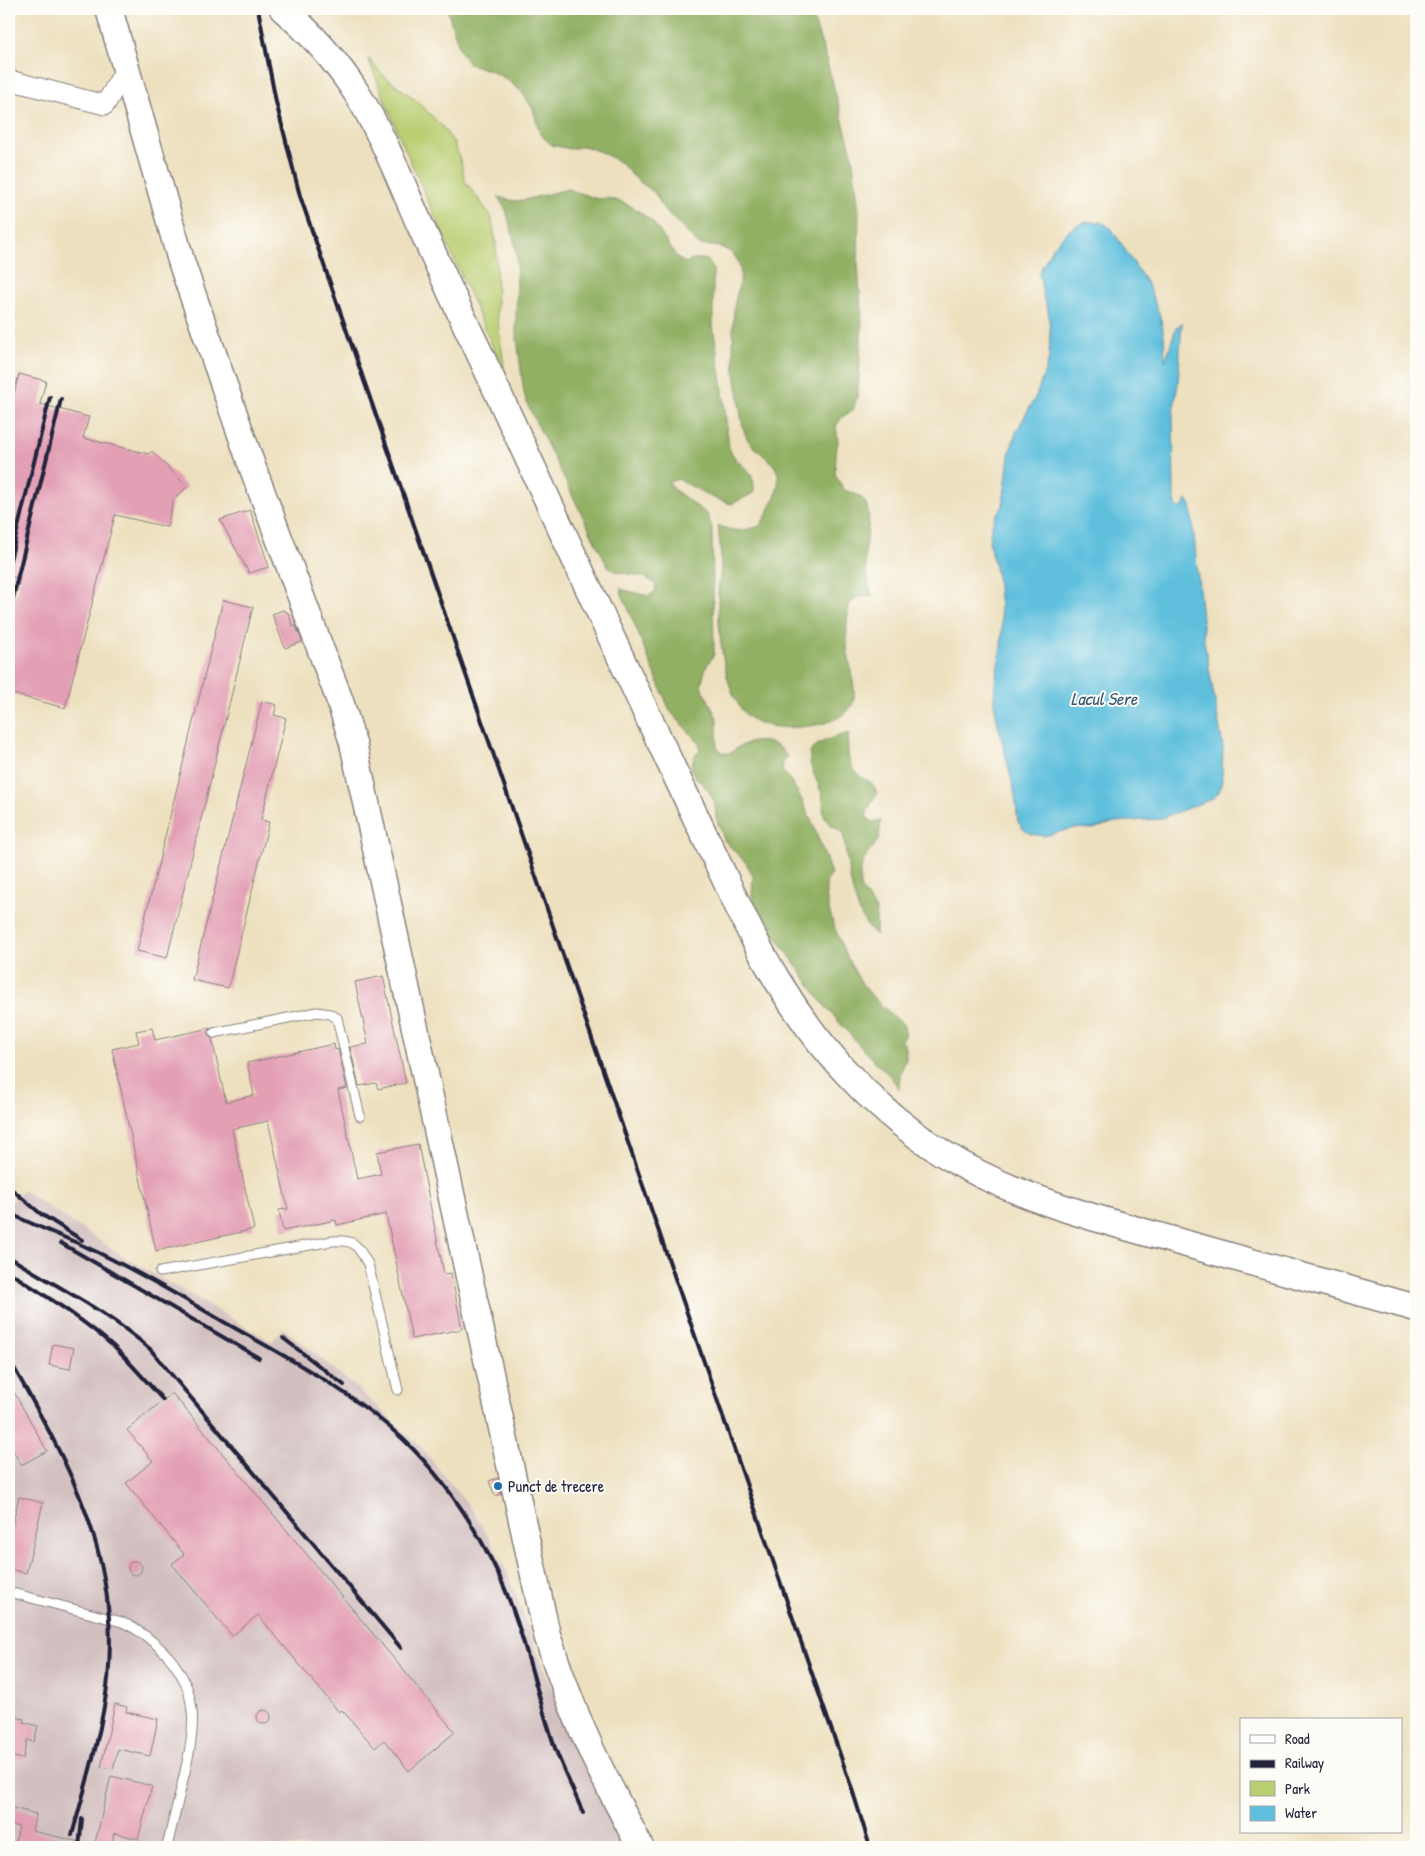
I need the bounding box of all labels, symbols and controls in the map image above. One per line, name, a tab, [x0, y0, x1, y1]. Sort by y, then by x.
water label: Lacul Sere	[1071, 686, 1138, 711]
place label: Punct de trecere	[508, 1475, 605, 1497]
marker: Punct de trecere	[492, 1480, 504, 1492]
legend	[1240, 1718, 1402, 1834]
text: Road	[1285, 1728, 1310, 1749]
text: Railway	[1285, 1752, 1324, 1773]
text: Park	[1285, 1778, 1310, 1799]
text: Water	[1285, 1802, 1317, 1823]

